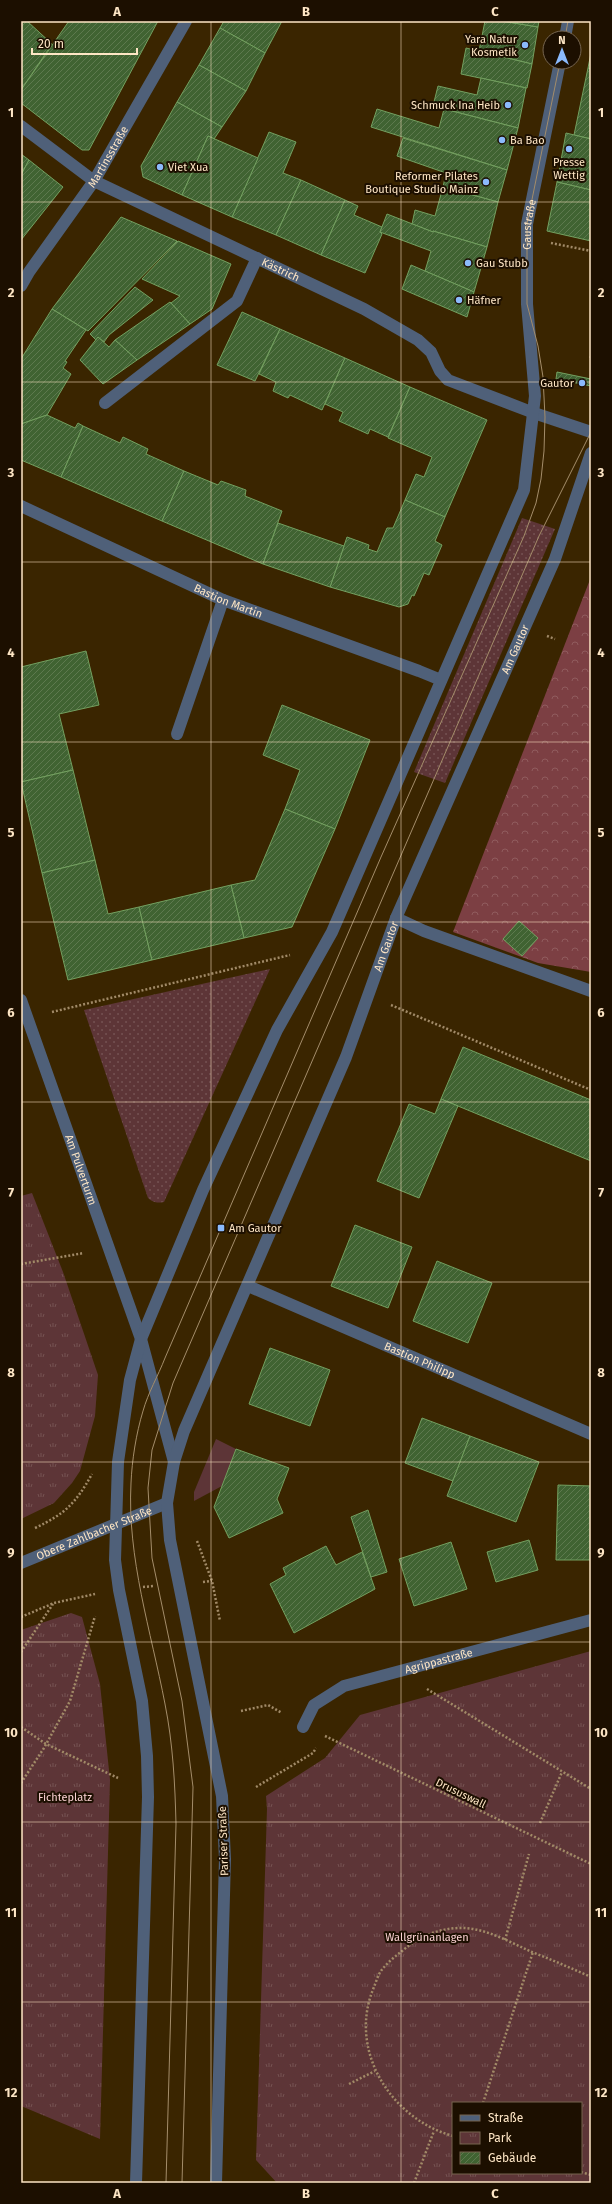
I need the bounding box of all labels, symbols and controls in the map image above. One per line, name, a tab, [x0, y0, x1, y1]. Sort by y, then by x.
text: A	[112, 4, 121, 19]
text: B	[302, 4, 310, 19]
text: C	[491, 4, 499, 19]
scale bar	[32, 30, 137, 56]
north arrow	[542, 30, 582, 70]
place label: Yara Natur Kosmetik	[465, 33, 518, 59]
text: N	[558, 34, 566, 47]
text: 20 m	[38, 37, 64, 51]
marker: Yara Natur Kosmetik	[520, 40, 530, 50]
place label: Schmuck Ina Heib	[411, 99, 500, 112]
marker: Schmuck Ina Heib	[503, 100, 513, 110]
text: 1	[8, 105, 14, 120]
text: 1	[598, 105, 604, 120]
street label: Martinsstraße	[85, 124, 131, 190]
place label: Ba Bao	[510, 134, 545, 147]
marker: Ba Bao	[497, 135, 507, 145]
marker: Presse Wettig	[564, 144, 574, 154]
place label: Presse Wettig	[553, 156, 585, 182]
place label: Viet Xua	[168, 161, 208, 174]
marker: Viet Xua	[155, 162, 165, 172]
place label: Reformer Pilates Boutique Studio Mainz	[365, 170, 478, 196]
marker: Reformer Pilates Boutique Studio Mainz	[481, 177, 491, 187]
street label: Gaustraße	[521, 198, 539, 250]
street label: Kästrich	[259, 255, 302, 284]
place label: Gau Stubb	[476, 257, 528, 270]
marker: Gau Stubb	[463, 258, 473, 268]
text: 2	[8, 285, 15, 300]
text: 2	[598, 285, 605, 300]
place label: Häfner	[467, 294, 502, 307]
marker: Häfner	[454, 295, 464, 305]
place label: Gautor	[540, 377, 575, 390]
marker: Gautor	[577, 378, 587, 388]
text: 3	[7, 465, 15, 480]
text: 3	[597, 465, 605, 480]
street label: Bastion Martin	[192, 581, 264, 621]
street label: Am Gautor	[499, 622, 532, 676]
text: 4	[7, 645, 15, 660]
text: 4	[597, 645, 605, 660]
text: 5	[8, 825, 15, 840]
text: 5	[598, 825, 605, 840]
street label: Am Gautor	[371, 919, 402, 973]
text: 6	[7, 1005, 15, 1020]
text: 6	[597, 1005, 605, 1020]
street label: Am Pulverturm	[62, 1133, 99, 1207]
text: 7	[8, 1185, 14, 1200]
text: 7	[598, 1185, 604, 1200]
place label: Am Gautor	[229, 1222, 282, 1235]
marker: Am Gautor	[216, 1223, 226, 1233]
street label: Bastion Philipp	[382, 1340, 457, 1382]
text: 8	[7, 1365, 15, 1380]
text: 8	[597, 1365, 605, 1380]
street label: Obere Zahlbacher Straße	[34, 1504, 154, 1563]
text: 9	[7, 1545, 15, 1560]
text: 9	[597, 1545, 605, 1560]
street label: Agrippastraße	[403, 1646, 474, 1676]
text: 10	[4, 1725, 18, 1740]
text: 10	[594, 1725, 608, 1740]
street label: Drususwall	[433, 1776, 488, 1811]
park label: Fichteplatz	[38, 1791, 92, 1804]
street label: Pariser Straße	[216, 1806, 231, 1876]
text: 11	[5, 1905, 17, 1920]
text: 11	[595, 1905, 607, 1920]
park label: Wallgrünanlagen	[385, 1931, 469, 1944]
text: 12	[5, 2085, 18, 2100]
text: 12	[595, 2085, 608, 2100]
legend	[452, 2102, 582, 2174]
text: Straße	[488, 2111, 523, 2125]
text: Park	[488, 2131, 512, 2145]
text: Gebäude	[488, 2151, 536, 2165]
text: A	[112, 2186, 121, 2201]
text: B	[302, 2186, 310, 2201]
text: C	[491, 2186, 499, 2201]

